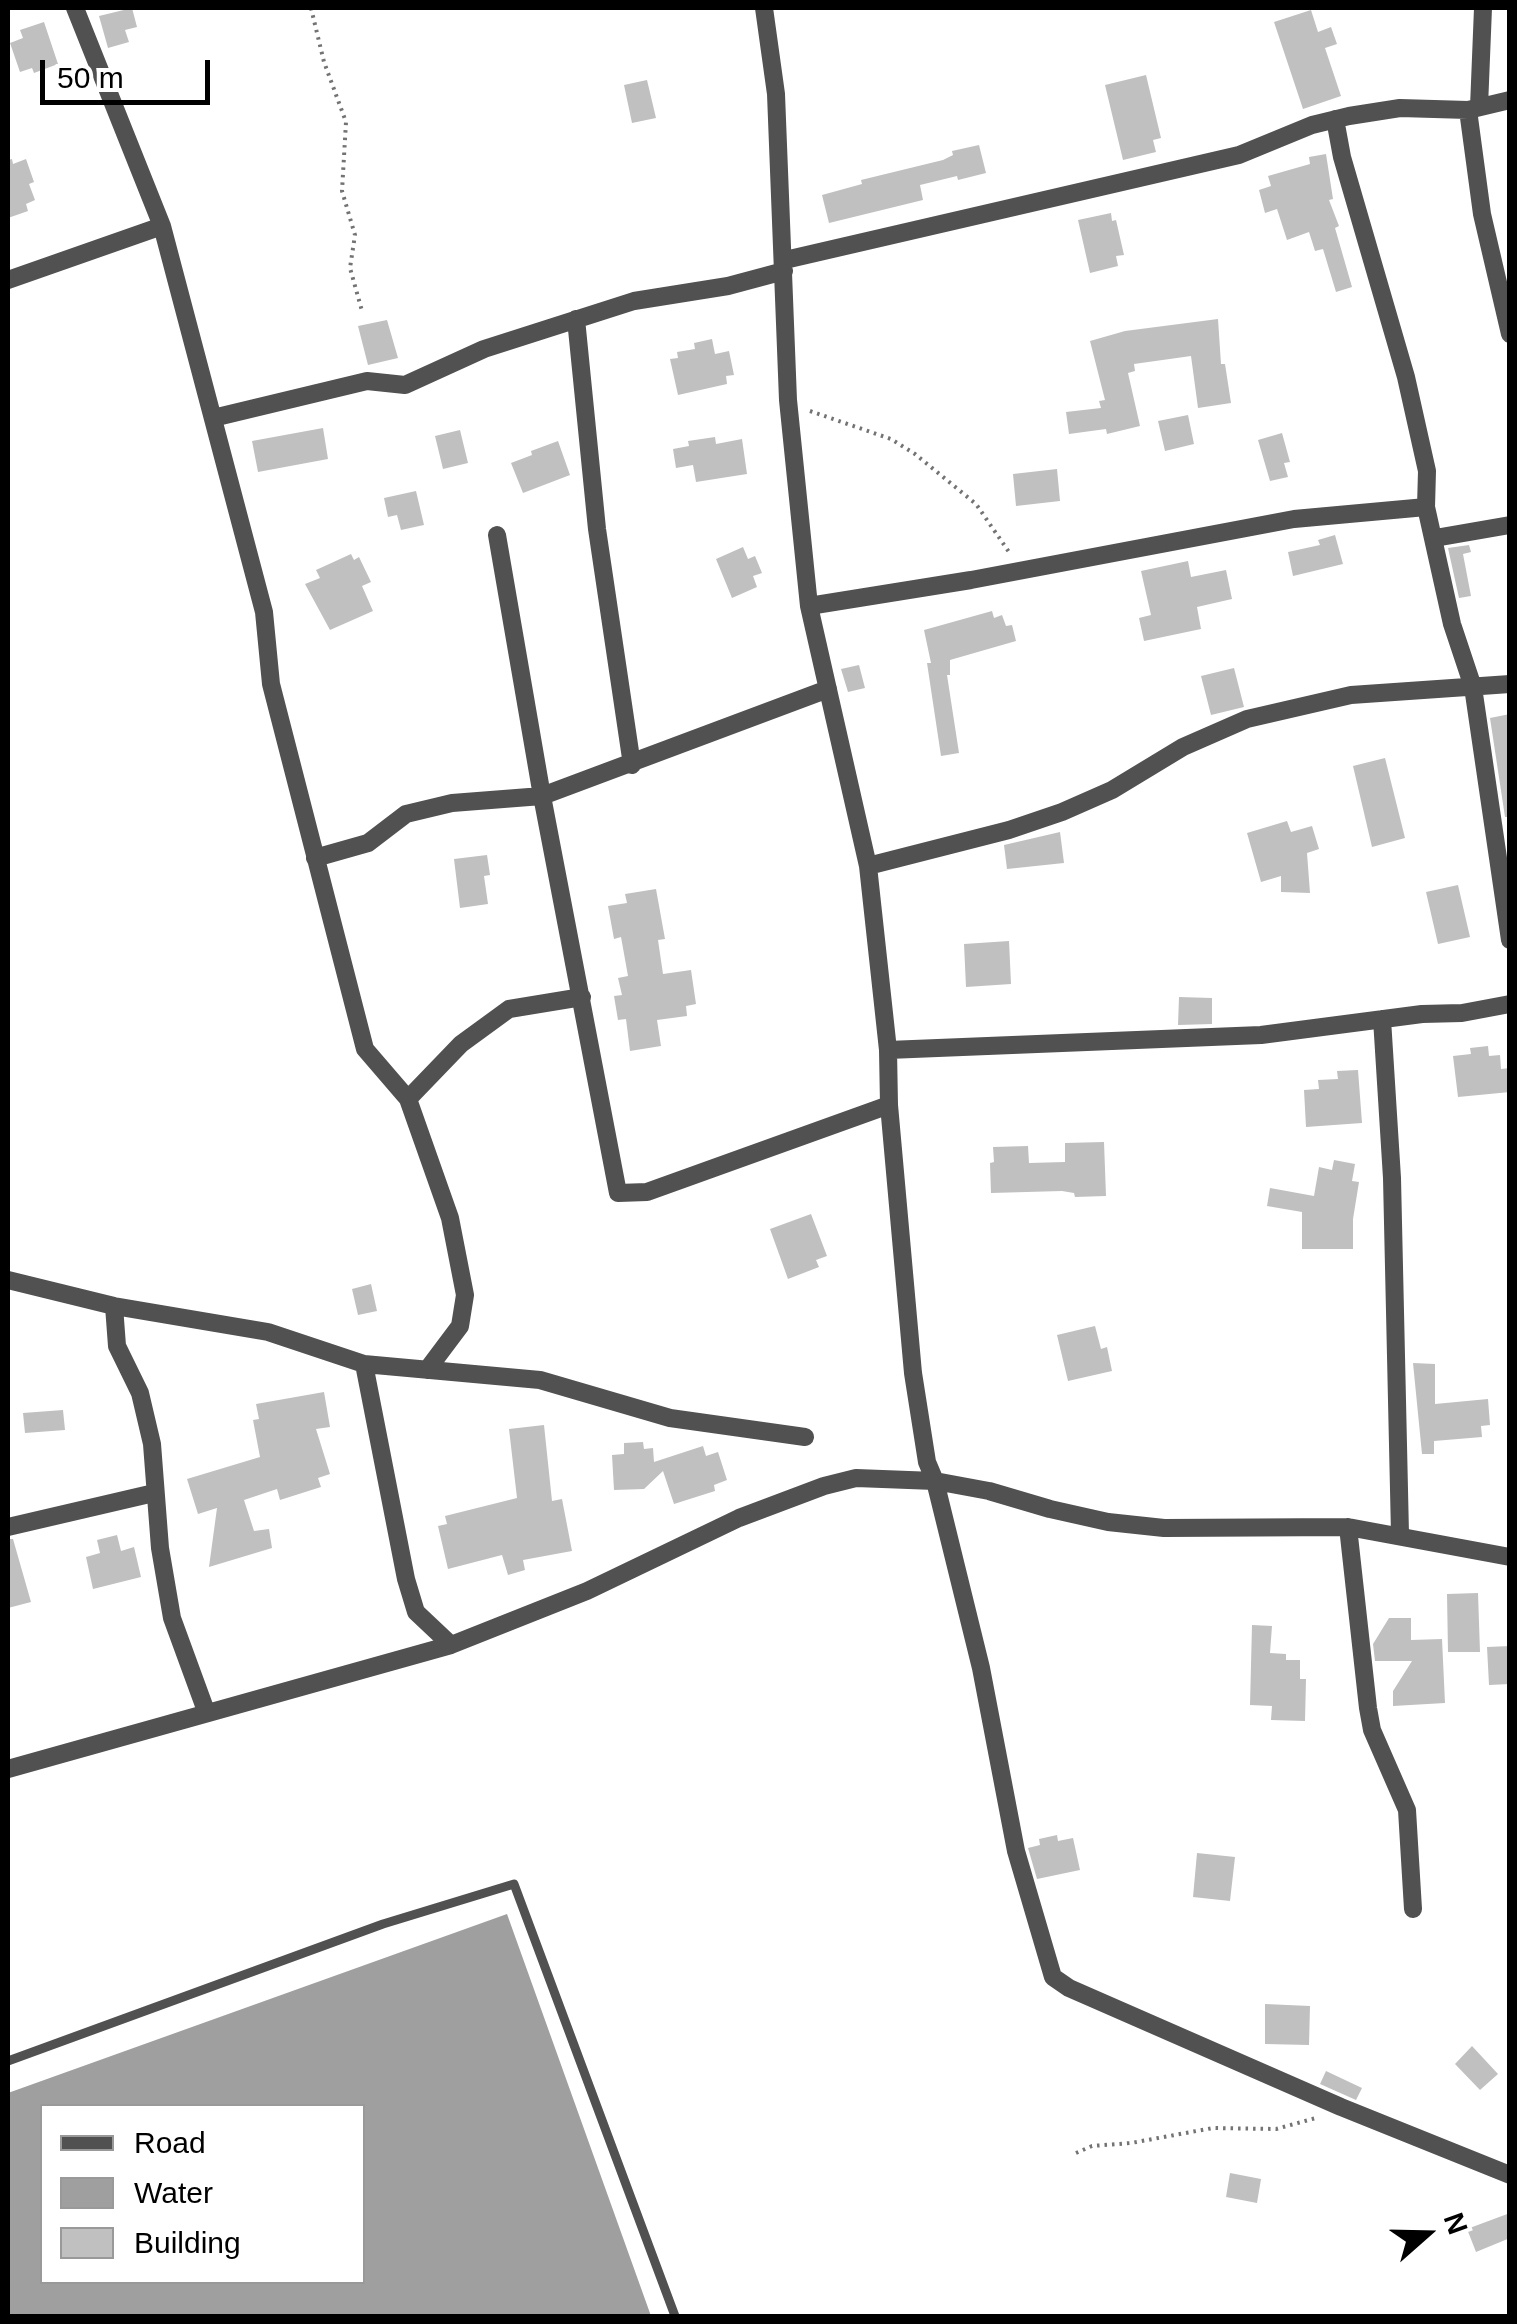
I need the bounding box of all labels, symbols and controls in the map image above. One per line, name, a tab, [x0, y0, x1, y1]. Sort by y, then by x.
scale bar	[45, 40, 215, 102]
text: 50 m	[57, 61, 124, 94]
legend	[40, 2104, 365, 2284]
text: Road	[134, 2126, 206, 2159]
text: Water	[134, 2176, 213, 2209]
north arrow	[1377, 2184, 1477, 2284]
text: N	[1438, 2209, 1474, 2238]
text: Building	[134, 2226, 241, 2259]

